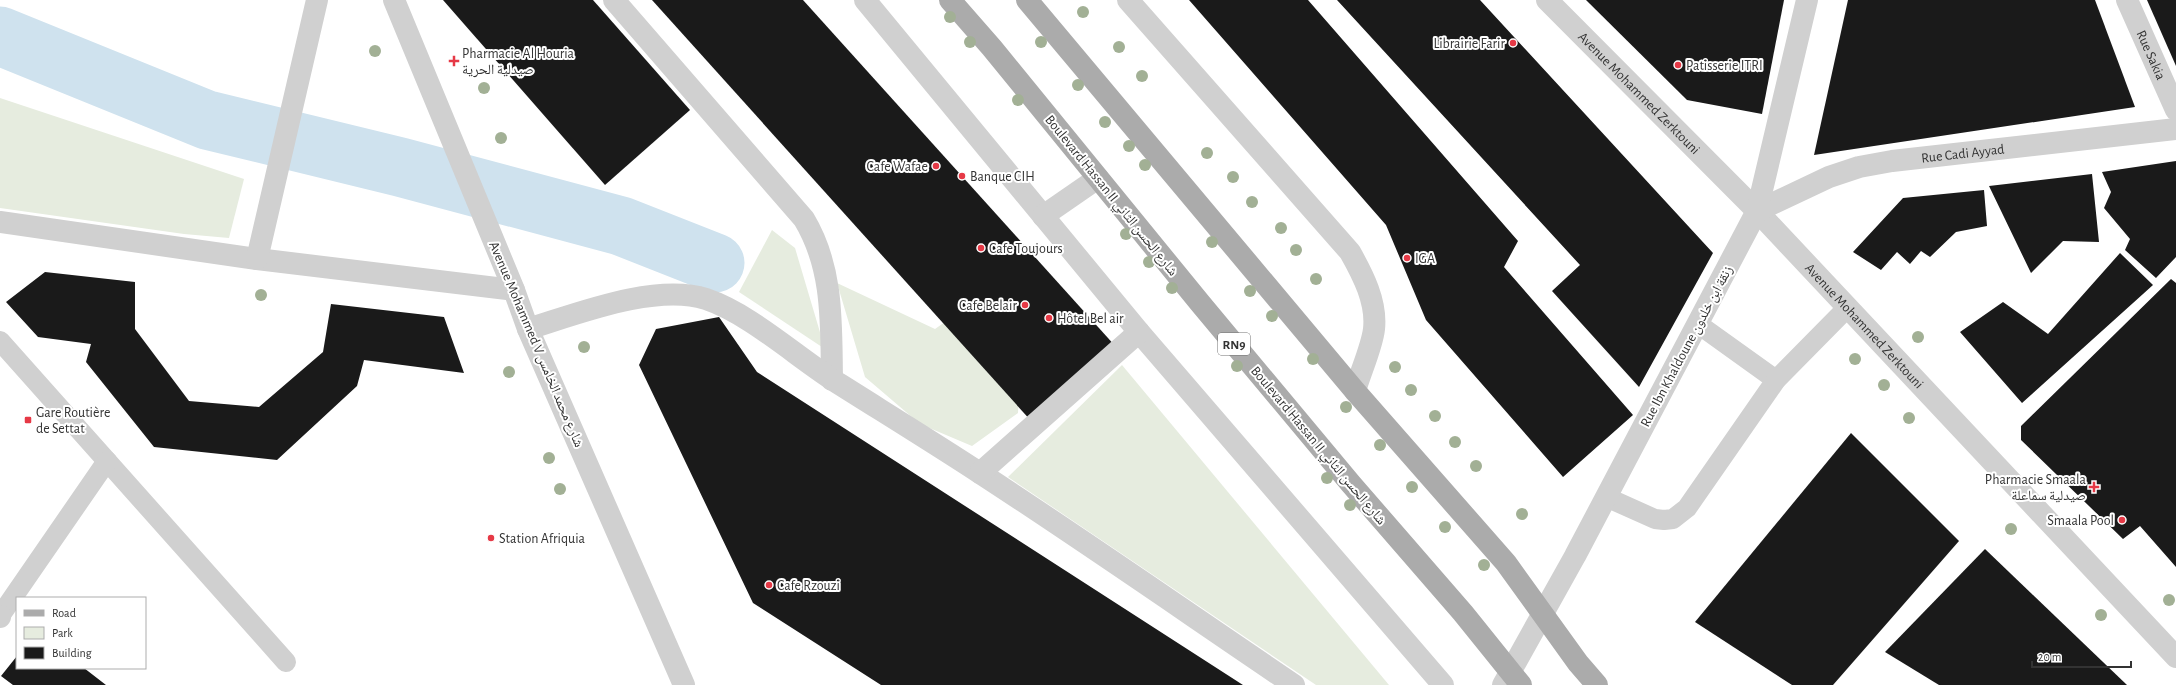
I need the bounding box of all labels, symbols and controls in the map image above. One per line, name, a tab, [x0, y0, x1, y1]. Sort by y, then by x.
street label: Rue Sakia	[2133, 28, 2168, 83]
street label: Avenue Mohammed Zerktouni	[1575, 30, 1702, 157]
place label: Librairie Farir	[1433, 37, 1505, 51]
marker: Librairie Farir	[1508, 38, 1518, 48]
place label: Pharmacie Al Houria صيدلية الحرية	[462, 47, 575, 78]
marker: Pharmacie Al Houria صيدلية الحرية	[449, 56, 459, 66]
place label: Patisserie ITRI	[1686, 59, 1763, 73]
marker: Patisserie ITRI	[1673, 60, 1683, 70]
street label: Boulevard Hassan II شارع الحسن الثاني	[1039, 113, 1180, 281]
street label: Rue Cadi Ayyad	[1921, 142, 2005, 166]
place label: Cafe Wafae	[867, 160, 928, 174]
marker: Cafe Wafae	[931, 161, 941, 171]
place label: Banque CIH	[970, 170, 1035, 184]
marker: Banque CIH	[957, 171, 967, 181]
street label: Avenue Mohammed V شارع محمد الخامس	[484, 239, 586, 450]
place label: Cafe Toujours	[989, 242, 1063, 256]
marker: Cafe Toujours	[976, 243, 986, 253]
place label: IGA	[1415, 252, 1435, 266]
marker: IGA	[1402, 253, 1412, 263]
street label: Avenue Mohammed Zerktouni	[1802, 261, 1926, 392]
street label: Rue Ibn Khaldoune زنقة ابن خلدون	[1638, 264, 1736, 430]
place label: Cafe Belair	[959, 299, 1017, 313]
marker: Cafe Belair	[1020, 300, 1030, 310]
place label: Hôtel Bel air	[1057, 312, 1124, 326]
marker: Hôtel Bel air	[1044, 313, 1054, 323]
road number: RN9	[1218, 333, 1250, 355]
street label: Boulevard Hassan II شارع الحسن الثاني	[1245, 364, 1388, 530]
place label: Gare Routière de Settat	[36, 406, 110, 436]
marker: Gare Routière de Settat	[23, 415, 33, 425]
place label: Pharmacie Smaala صيدلية سماعلة	[1985, 473, 2087, 503]
marker: Pharmacie Smaala صيدلية سماعلة	[2089, 482, 2099, 492]
place label: Smaala Pool	[2047, 514, 2114, 528]
marker: Smaala Pool	[2117, 515, 2127, 525]
place label: Station Afriquia	[499, 532, 586, 546]
marker: Station Afriquia	[486, 533, 496, 543]
place label: Cafe Rzouzi	[777, 579, 840, 593]
marker: Cafe Rzouzi	[764, 580, 774, 590]
legend	[16, 597, 146, 669]
text: Road	[52, 607, 76, 619]
text: Park	[52, 627, 73, 639]
scale bar	[2032, 643, 2131, 669]
text: Building	[52, 647, 92, 659]
text: 20 m	[2038, 651, 2061, 663]

